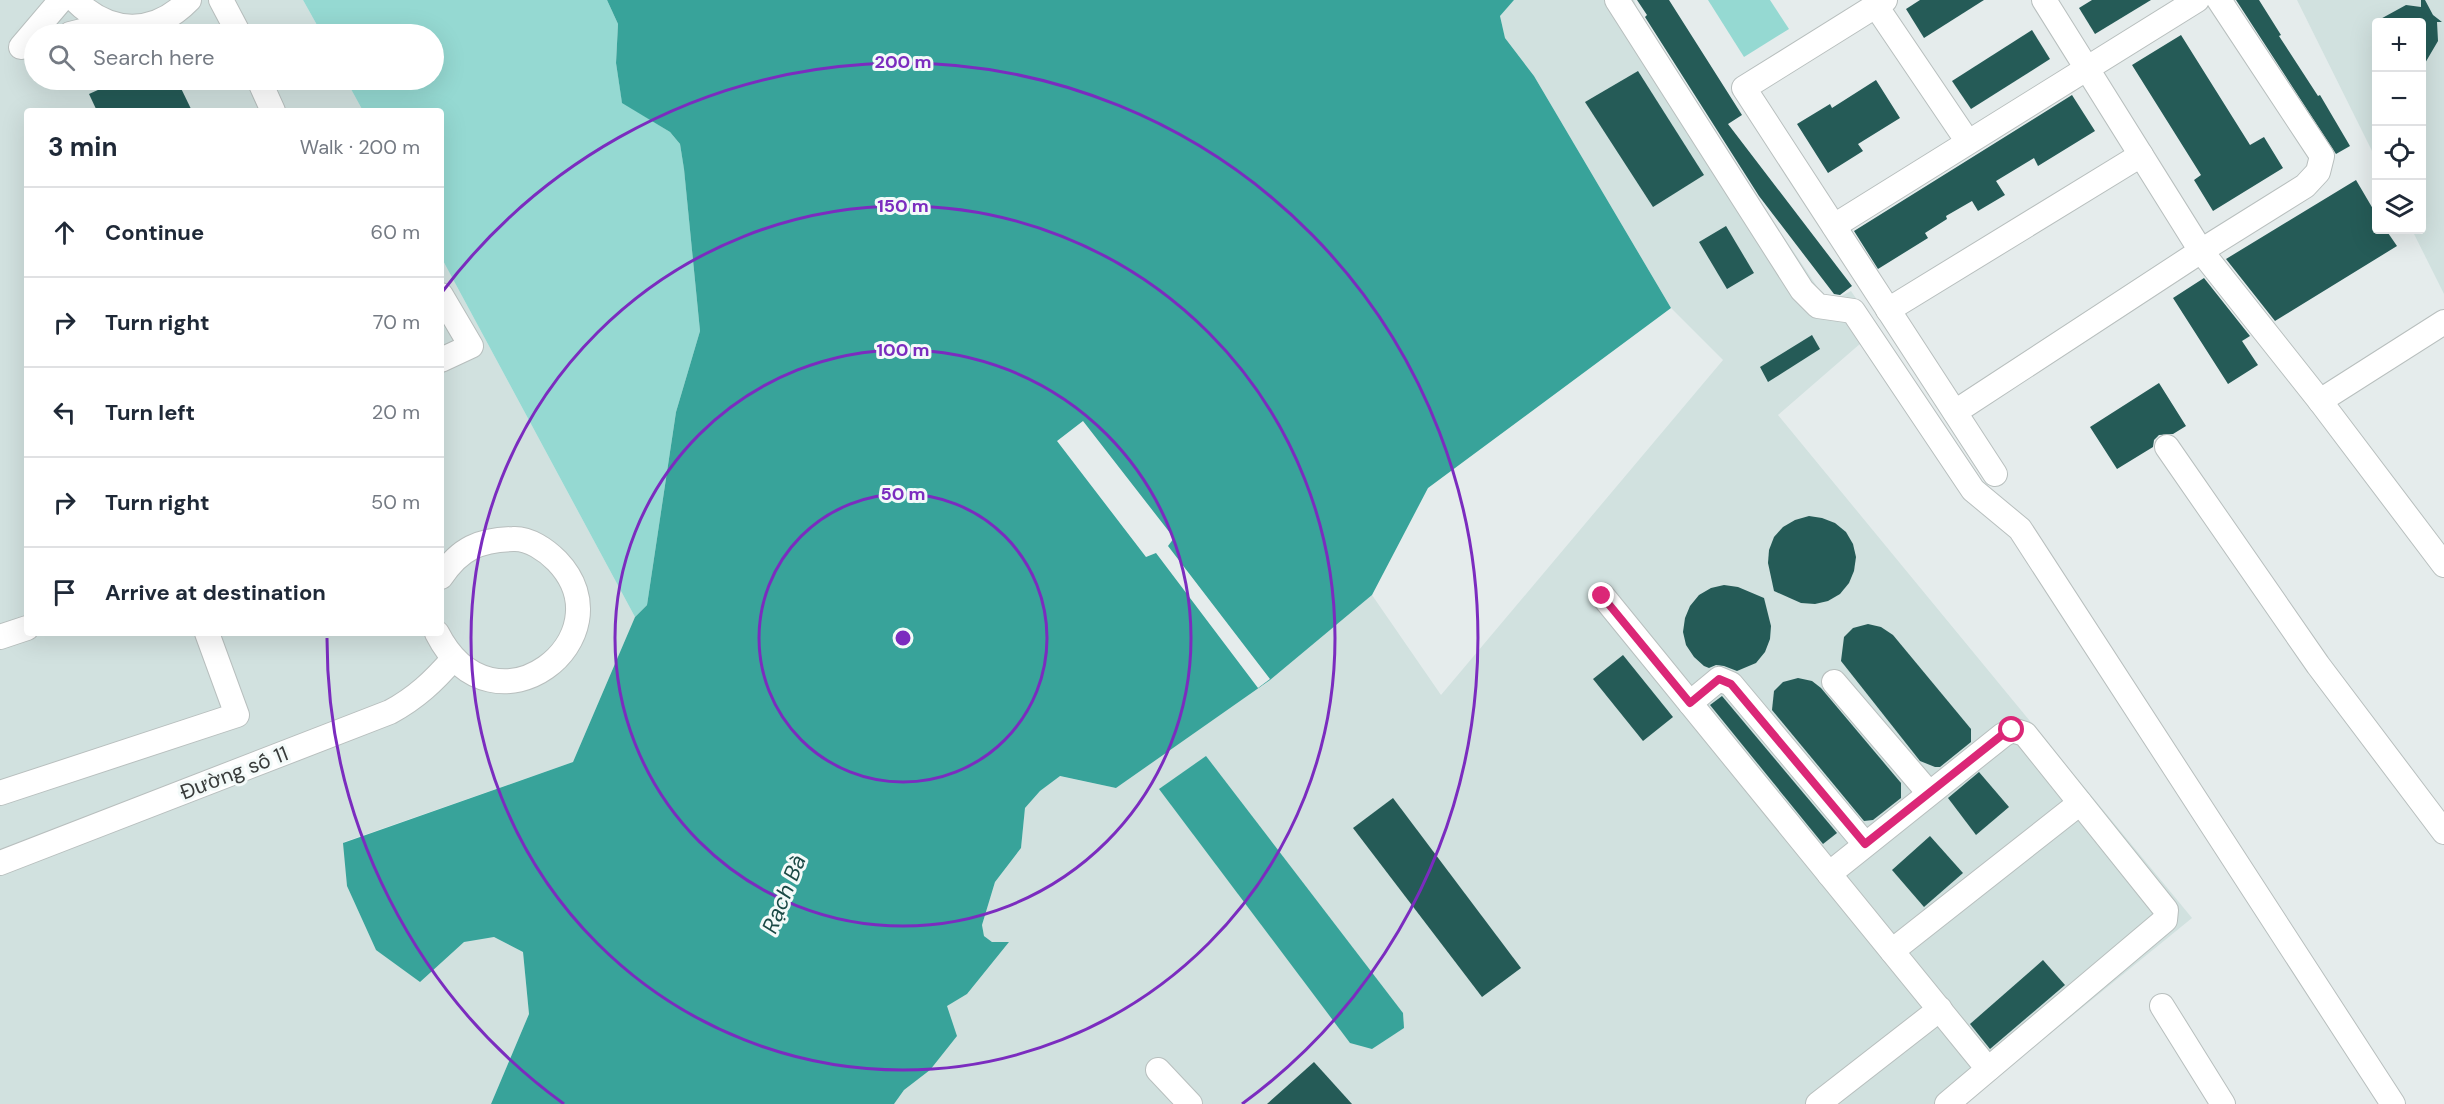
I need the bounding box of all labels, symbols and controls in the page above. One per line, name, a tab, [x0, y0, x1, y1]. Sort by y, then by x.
map controls	[2372, 18, 2426, 234]
button: +	[2372, 18, 2426, 72]
search box	[24, 24, 444, 90]
icon: search	[45, 41, 78, 74]
text: Search here	[93, 43, 214, 72]
text: 200 m	[875, 50, 931, 74]
button: −	[2372, 72, 2426, 126]
button: locate	[2372, 126, 2426, 180]
text: 3 min	[48, 130, 117, 164]
text: Walk · 200 m	[300, 134, 420, 160]
button: layers	[2372, 180, 2426, 234]
text: 150 m	[877, 194, 929, 218]
icon: ahead	[48, 216, 81, 249]
text: Continue	[105, 218, 204, 247]
text: 60 m	[371, 219, 420, 245]
icon: right	[48, 306, 81, 339]
text: Turn right	[105, 308, 210, 337]
text: 70 m	[373, 309, 420, 335]
text: 100 m	[876, 338, 930, 362]
icon: left	[48, 396, 81, 429]
text: Turn left	[105, 398, 195, 427]
text: 20 m	[372, 399, 420, 425]
text: 50 m	[880, 482, 926, 506]
icon: right	[48, 486, 81, 519]
text: Turn right	[105, 488, 210, 517]
text: 50 m	[371, 489, 420, 515]
icon: arrive	[48, 576, 81, 609]
text: Arrive at destination	[105, 578, 326, 607]
route end	[1588, 582, 1614, 608]
centre of rings	[893, 628, 913, 648]
route start	[1998, 716, 2024, 742]
street label: Đường số 11	[176, 740, 292, 806]
water label: Rạch Bà	[755, 850, 813, 938]

